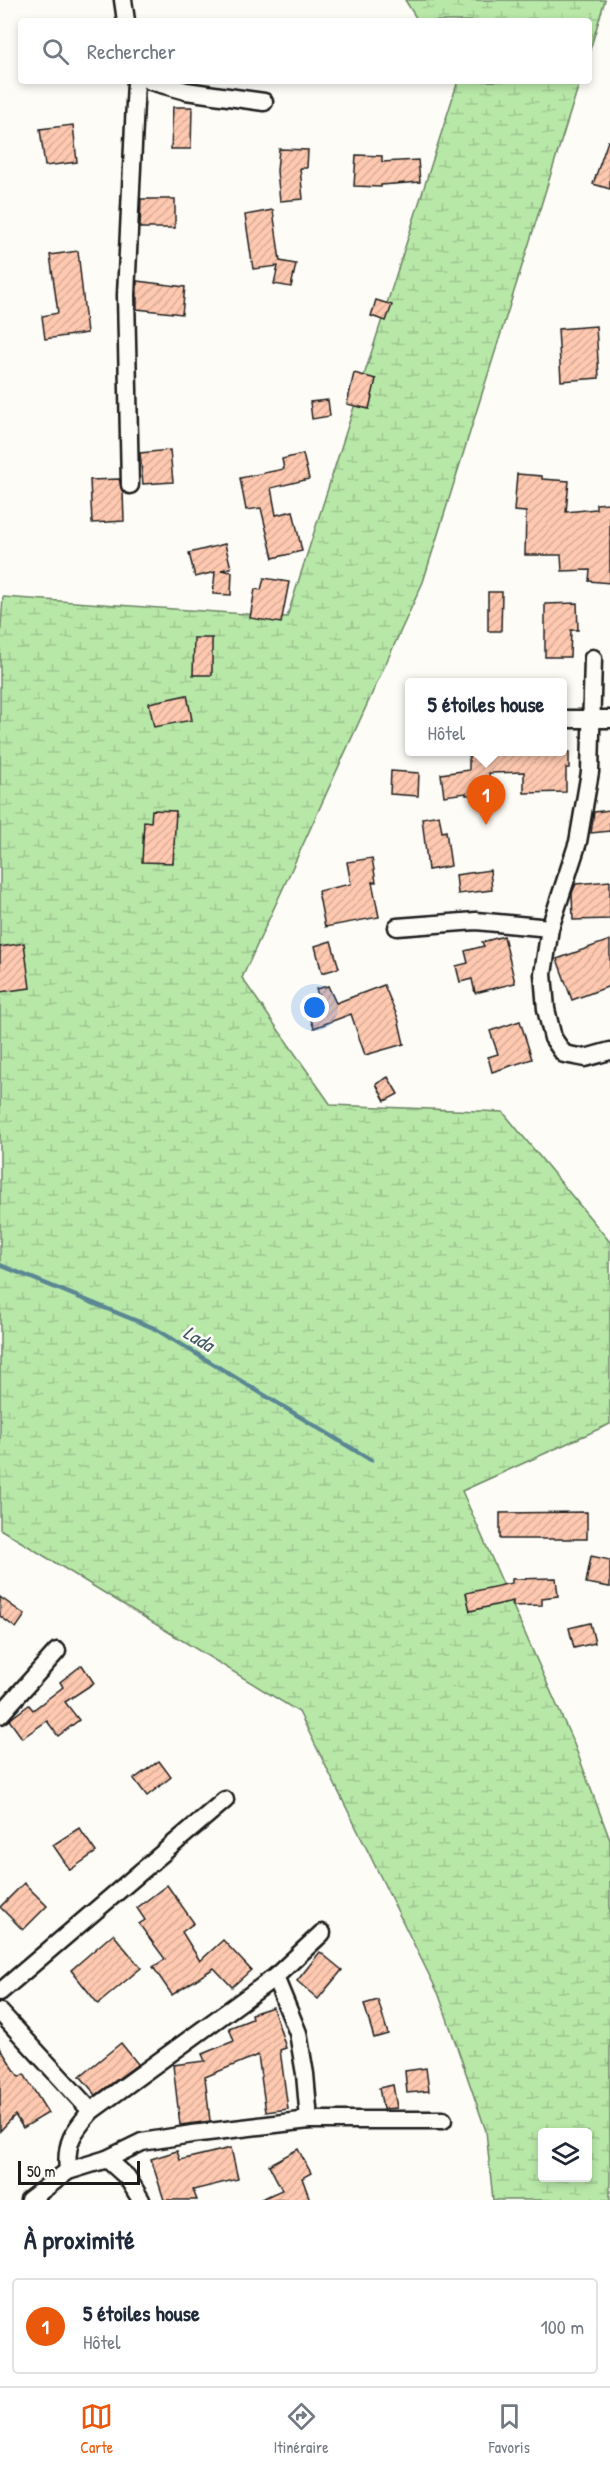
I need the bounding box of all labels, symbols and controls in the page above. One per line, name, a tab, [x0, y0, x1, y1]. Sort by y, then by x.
search box	[18, 18, 592, 84]
icon: search	[39, 35, 72, 68]
text: Rechercher	[87, 36, 176, 66]
popup	[405, 678, 567, 756]
text: 5 étoiles house	[428, 689, 544, 719]
text: Hôtel	[428, 719, 465, 746]
pin: 1	[466, 776, 506, 825]
your location	[300, 993, 329, 1022]
water label: Lada	[179, 1318, 221, 1359]
map controls	[538, 2128, 592, 2182]
button: layers	[538, 2128, 592, 2182]
scale bar	[18, 2158, 140, 2186]
text: 50 m	[27, 2160, 56, 2182]
text: À proximité	[24, 2222, 135, 2257]
text: 5 étoiles house	[83, 2298, 200, 2328]
text: 1	[42, 2313, 49, 2340]
text: 100 m	[541, 2313, 584, 2340]
text: Hôtel	[83, 2328, 121, 2355]
tab: Carte	[80, 2400, 113, 2458]
tab: Itinéraire	[274, 2400, 329, 2458]
tab: Favoris	[489, 2400, 530, 2458]

